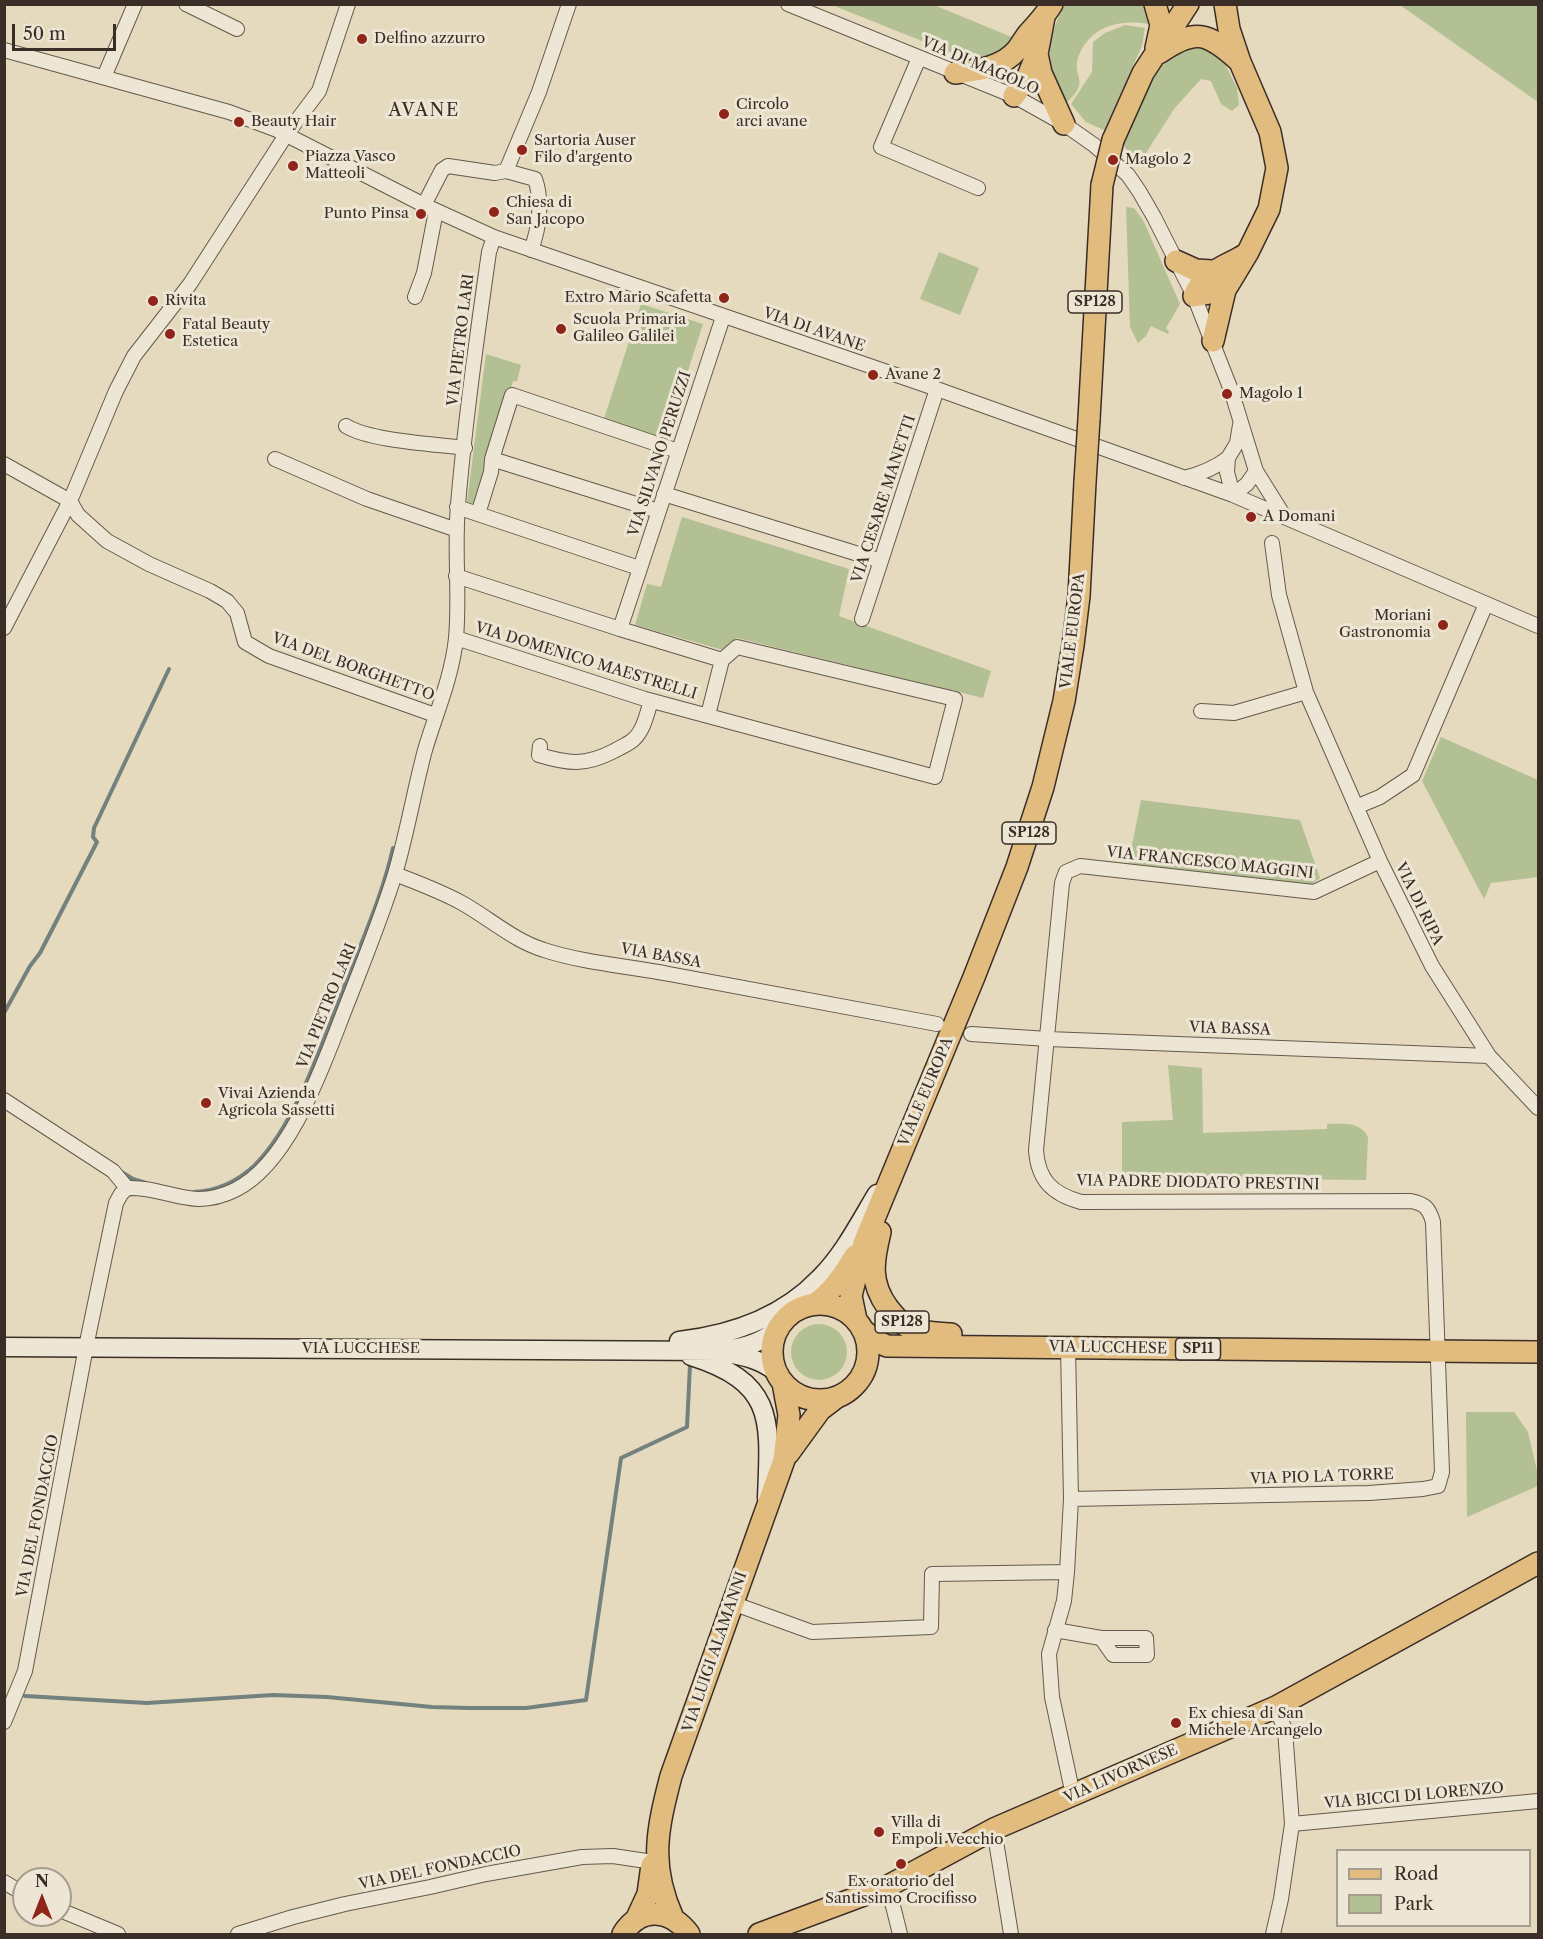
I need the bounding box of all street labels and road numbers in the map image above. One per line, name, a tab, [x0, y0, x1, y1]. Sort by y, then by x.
street label: VIA DI MAGOLO	[919, 33, 1041, 99]
street label: VIA PIETRO LARI	[444, 273, 478, 407]
road number: SP128	[1068, 291, 1122, 313]
street label: VIA DI AVANE	[761, 304, 867, 356]
street label: VIA SILVANO PERUZZI	[625, 369, 695, 539]
street label: VIA CESARE MANETTI	[848, 413, 920, 585]
street label: VIALE EUROPA	[1057, 572, 1089, 690]
street label: VIA DOMENICO MAESTRELLI	[473, 619, 699, 703]
street label: VIA DEL BORGHETTO	[269, 629, 437, 705]
road number: SP128	[1002, 822, 1056, 844]
street label: VIA FRANCESCO MAGGINI	[1106, 843, 1314, 883]
street label: VIA DI RIPA	[1391, 860, 1447, 948]
street label: VIA BASSA	[619, 940, 703, 972]
street label: VIA PIETRO LARI	[294, 941, 360, 1071]
street label: VIA BASSA	[1189, 1019, 1271, 1039]
street label: VIALE EUROPA	[895, 1035, 957, 1149]
street label: VIA PADRE DIODATO PRESTINI	[1076, 1172, 1320, 1194]
road number: SP128	[875, 1311, 929, 1333]
street label: VIA LUCCHESE	[1049, 1338, 1167, 1358]
road number: SP11	[1176, 1338, 1220, 1360]
street label: VIA LUCCHESE	[302, 1340, 420, 1358]
street label: VIA DEL FONDACCIO	[13, 1433, 63, 1599]
street label: VIA PIO LA TORRE	[1250, 1465, 1394, 1489]
street label: VIA LUIGI ALAMANNI	[679, 1569, 751, 1735]
street label: VIA LIVORNESE	[1061, 1741, 1181, 1807]
street label: VIA BICCI DI LORENZO	[1323, 1779, 1505, 1813]
street label: VIA DEL FONDACCIO	[357, 1842, 523, 1894]

